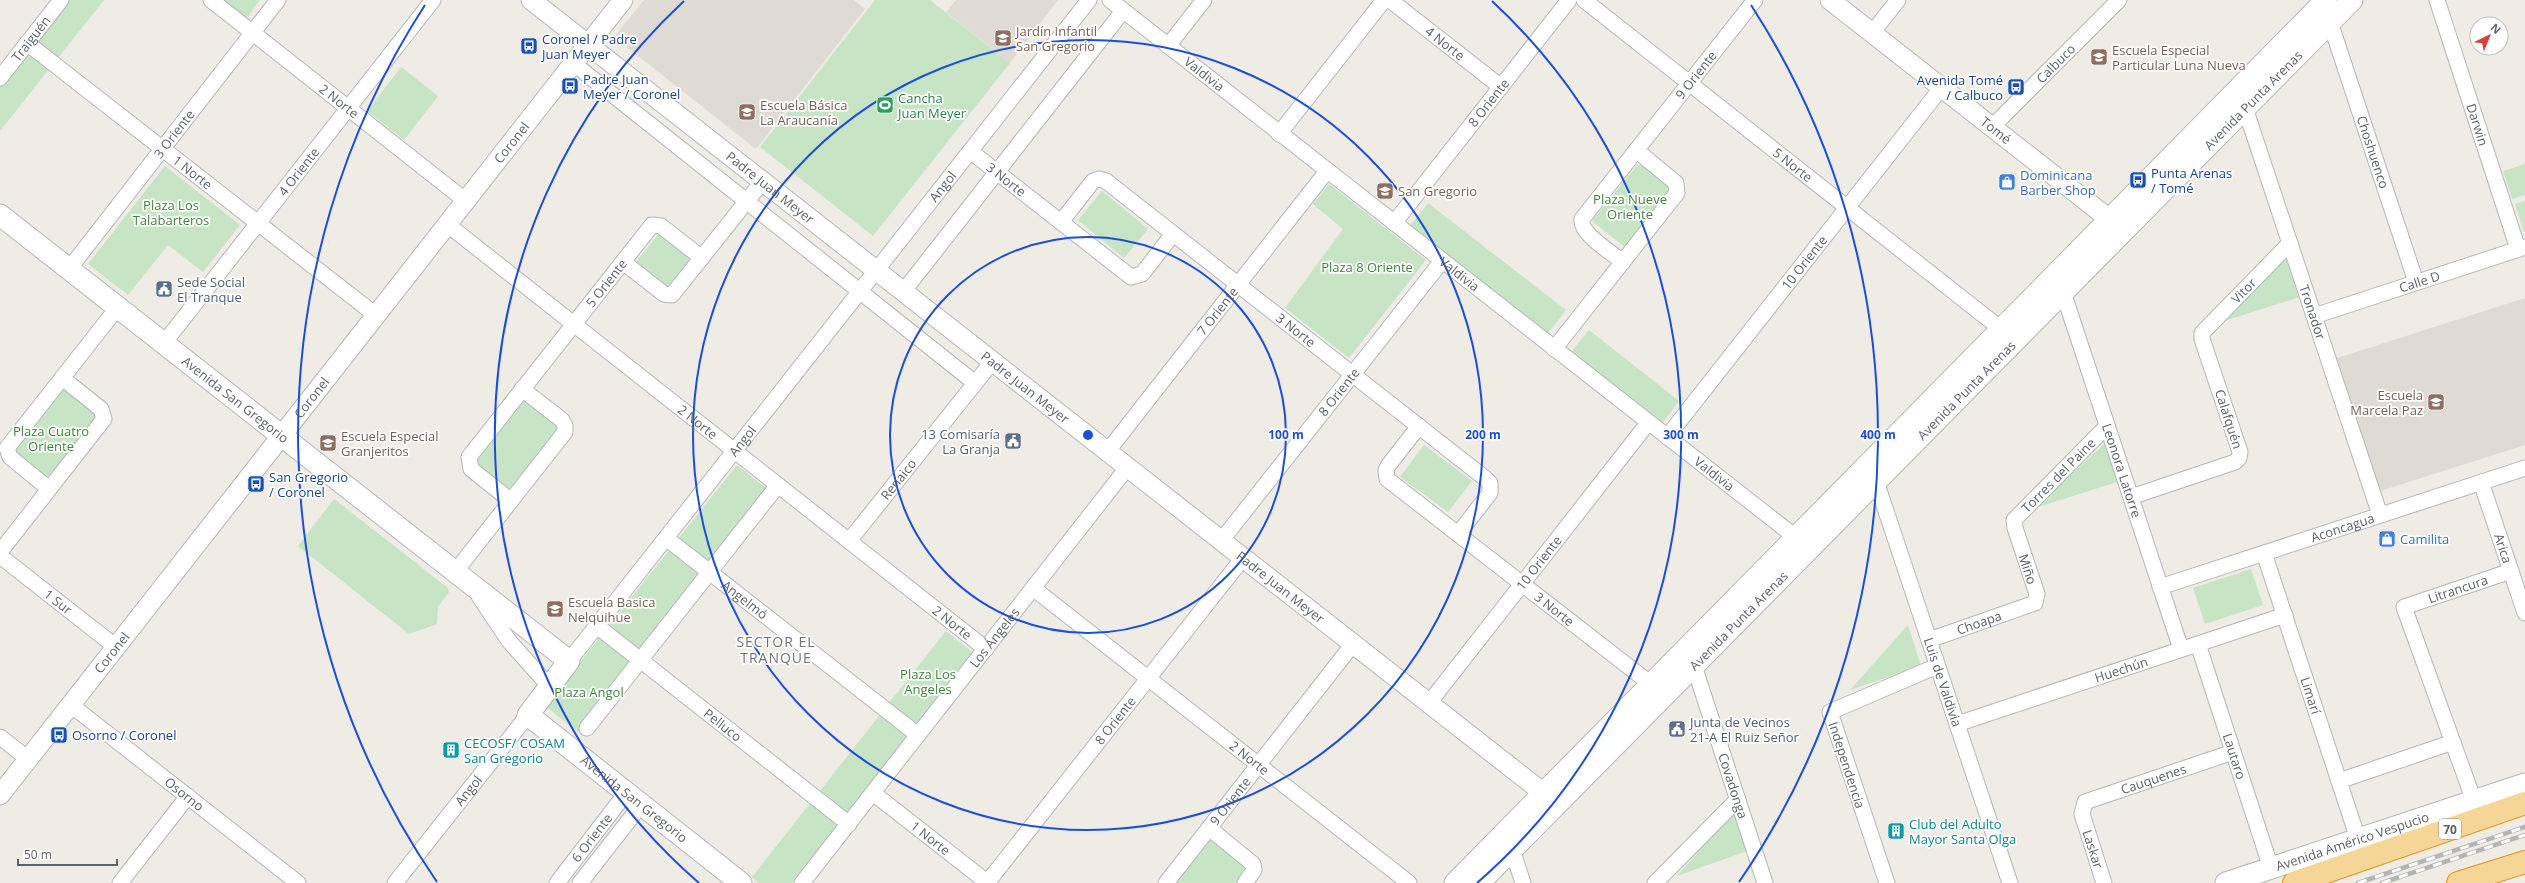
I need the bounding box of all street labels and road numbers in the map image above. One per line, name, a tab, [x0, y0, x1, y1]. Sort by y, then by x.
street label: Traiguén	[7, 12, 54, 65]
street label: 4 Norte	[1422, 22, 1469, 64]
street label: Calbuco	[2032, 40, 2079, 87]
street label: Avenida Punta Arenas	[2200, 46, 2306, 154]
street label: 9 Oriente	[1671, 47, 1721, 103]
street label: Valdivia	[1181, 53, 1228, 95]
street label: 8 Oriente	[1464, 75, 1513, 131]
street label: 2 Norte	[315, 80, 363, 122]
street label: Darwin	[2462, 101, 2493, 148]
street label: 3 Oriente	[149, 106, 198, 162]
street label: Tomé	[1977, 113, 2015, 148]
street label: Choshuenco	[2353, 113, 2393, 191]
street label: Coronel	[490, 118, 533, 167]
street label: 4 Oriente	[274, 144, 323, 199]
street label: 5 Norte	[1769, 144, 1816, 186]
street label: Padre Juan Meyer	[723, 147, 819, 228]
street label: 1 Norte	[169, 151, 216, 193]
street label: 3 Norte	[983, 158, 1030, 201]
street label: Angol	[925, 167, 960, 205]
street label: 10 Oriente	[1777, 232, 1831, 293]
street label: Valdivia	[1436, 252, 1483, 295]
street label: 5 Oriente	[582, 255, 631, 311]
street label: Calle D	[2397, 266, 2442, 297]
street label: Vitor	[2227, 274, 2260, 307]
street label: Tronador	[2295, 282, 2330, 342]
street label: 7 Oriente	[1193, 283, 1242, 339]
street label: 3 Norte	[1272, 309, 1319, 351]
street label: Avenida Punta Arenas	[1913, 336, 2019, 444]
street label: Padre Juan Meyer	[978, 347, 1074, 428]
street label: Avenida San Gregorio	[178, 352, 293, 447]
street label: 8 Oriente	[1314, 364, 1363, 420]
street label: Coronel	[290, 373, 333, 422]
street label: Calafquén	[2211, 387, 2247, 451]
street label: 2 Norte	[674, 401, 721, 443]
street label: Leonora Latorre	[2098, 421, 2146, 520]
street label: Angol	[724, 422, 760, 460]
street label: Torres del Paine	[2017, 434, 2099, 517]
street label: Valdivia	[1691, 452, 1738, 495]
street label: Renaico	[876, 455, 920, 504]
street label: Aconcagua	[2308, 509, 2377, 546]
street label: Arica	[2490, 531, 2517, 566]
street label: 10 Oriente	[1512, 532, 1566, 594]
street label: Padre Juan Meyer	[1233, 547, 1329, 628]
street label: Miño	[2015, 552, 2041, 587]
street label: Avenida Punta Arenas	[1685, 567, 1792, 674]
street label: Litrancura	[2426, 570, 2490, 607]
street label: Angelmó	[718, 576, 772, 623]
street label: 1 Sur	[40, 585, 77, 619]
street label: 3 Norte	[1531, 588, 1578, 630]
street label: 2 Norte	[929, 601, 976, 644]
street label: Los Ángeles	[965, 604, 1024, 671]
street label: Choapa	[1954, 606, 2004, 639]
street label: Coronel	[90, 628, 133, 677]
street label: Luis de Valdivia	[1920, 635, 1966, 729]
street label: Huechún	[2092, 652, 2150, 687]
street label: Limarí	[2296, 675, 2326, 717]
street label: 8 Oriente	[1090, 692, 1140, 748]
street label: Pelluco	[700, 704, 746, 746]
street label: Independencia	[1825, 719, 1869, 811]
street label: Lautaro	[2219, 731, 2250, 782]
street label: 2 Norte	[1226, 737, 1273, 779]
street label: Avenida San Gregorio	[577, 751, 691, 847]
street label: Covadonga	[1714, 751, 1752, 821]
street label: Cauquenes	[2118, 759, 2189, 798]
street label: Angol	[451, 771, 486, 810]
street label: Osorno	[161, 773, 208, 815]
street label: 9 Oriente	[1205, 773, 1255, 829]
street label: Avenida Américo Vespucio	[2273, 807, 2431, 875]
street label: 6 Oriente	[567, 810, 616, 866]
street label: 1 Norte	[907, 817, 954, 859]
road number: 70	[2439, 819, 2461, 839]
street label: Laskar	[2078, 827, 2108, 871]

